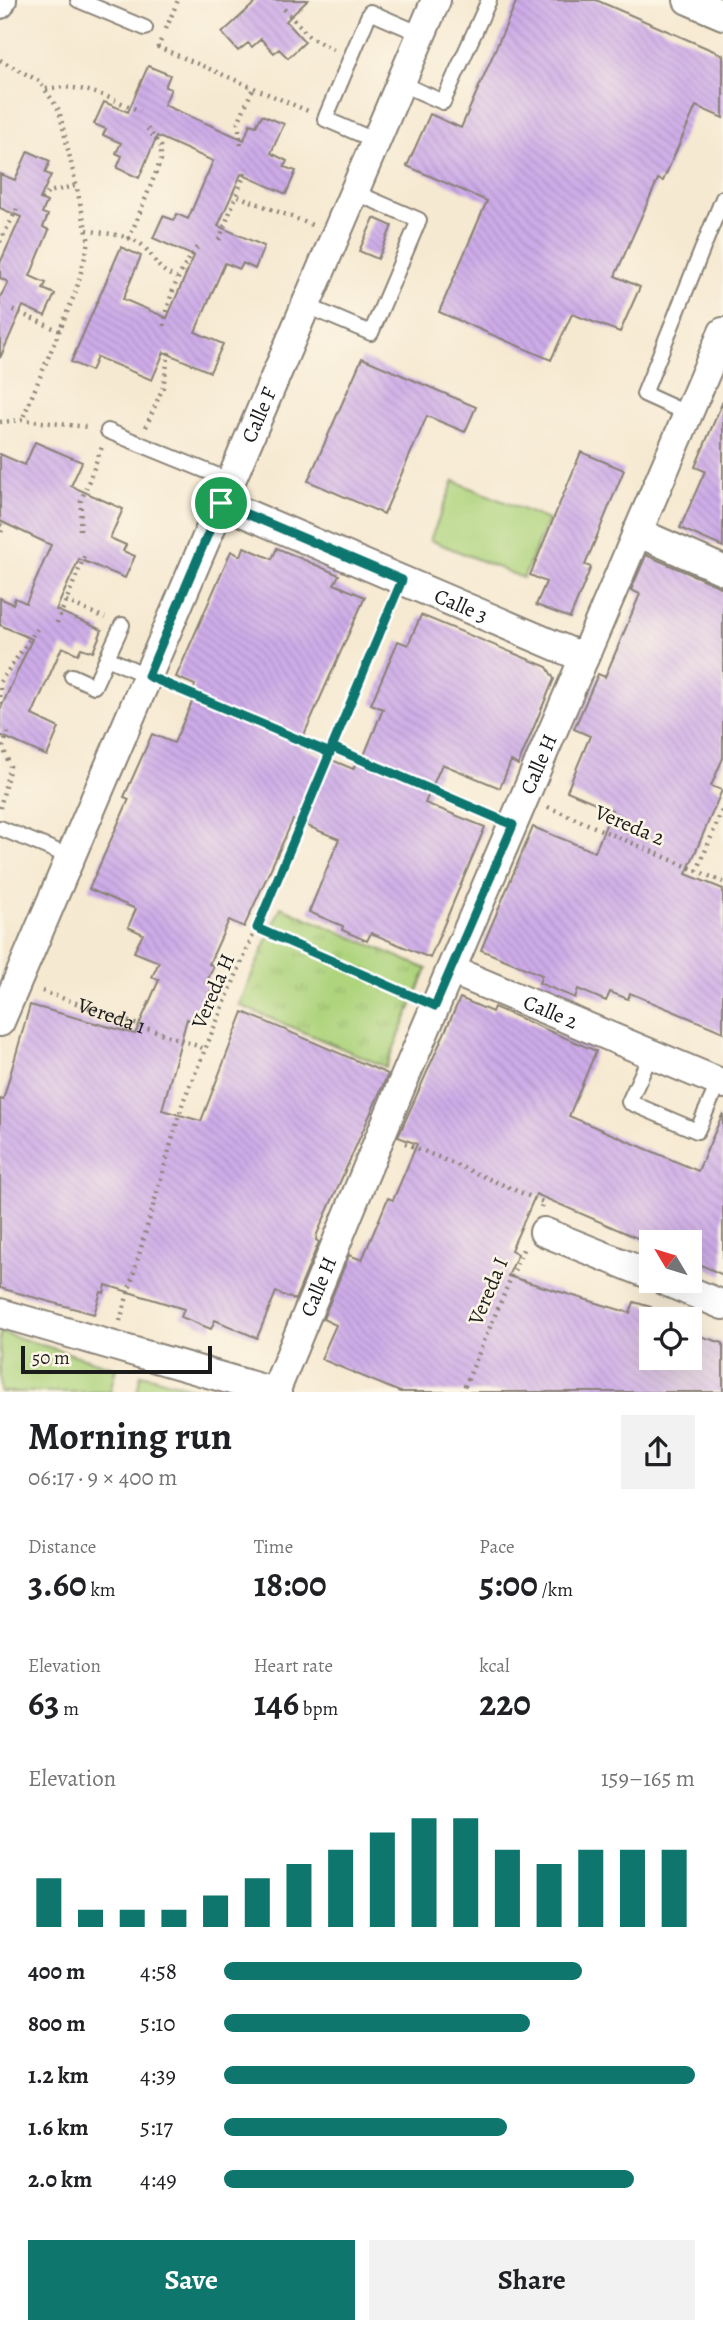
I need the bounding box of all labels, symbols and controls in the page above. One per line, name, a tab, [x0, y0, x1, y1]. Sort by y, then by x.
street label: Calle F	[235, 383, 283, 447]
pin	[191, 473, 251, 533]
icon: arrive	[202, 484, 240, 522]
street label: Calle 3	[430, 582, 492, 629]
street label: Calle H	[513, 730, 564, 798]
street label: Vereda 2	[590, 797, 669, 852]
street label: Vereda H	[184, 949, 241, 1034]
street label: Calle 2	[519, 988, 582, 1036]
street label: Vereda 1	[73, 990, 150, 1041]
north arrow	[639, 1230, 702, 1293]
map controls	[639, 1230, 702, 1370]
street label: Calle H	[294, 1252, 343, 1321]
street label: Vereda I	[461, 1253, 515, 1330]
button: locate	[639, 1307, 702, 1370]
scale bar	[21, 1344, 212, 1375]
text: 50 m	[32, 1345, 70, 1371]
text: Morning run	[28, 1410, 232, 1462]
button: share	[621, 1415, 695, 1489]
text: 06:17 · 9 × 400 m	[28, 1462, 177, 1493]
text: Distance	[28, 1534, 96, 1560]
text: Time	[254, 1534, 293, 1560]
text: Pace	[479, 1534, 515, 1560]
text: 3.60	[28, 1560, 87, 1608]
text: 18:00	[254, 1560, 327, 1608]
text: 5:00	[479, 1560, 538, 1608]
text: km	[87, 1577, 116, 1603]
text: /km	[538, 1577, 573, 1603]
text: Elevation	[28, 1653, 101, 1679]
text: Heart rate	[254, 1653, 333, 1679]
text: kcal	[479, 1653, 510, 1679]
text: 63	[28, 1679, 59, 1727]
text: 146	[254, 1679, 299, 1727]
text: 220	[479, 1679, 531, 1727]
text: m	[59, 1696, 79, 1722]
text: bpm	[299, 1696, 338, 1722]
text: Elevation	[28, 1763, 116, 1794]
text: 159–165 m	[601, 1763, 695, 1794]
text: 400 m	[28, 1956, 85, 1987]
text: 4:58	[140, 1956, 177, 1987]
text: 800 m	[28, 2008, 85, 2039]
text: 5:10	[140, 2008, 176, 2039]
text: 1.2 km	[28, 2060, 89, 2091]
text: 4:39	[140, 2060, 176, 2091]
text: 1.6 km	[28, 2112, 88, 2143]
text: 5:17	[140, 2112, 173, 2143]
text: 2.0 km	[28, 2164, 92, 2195]
text: 4:49	[140, 2164, 177, 2195]
button: Save	[28, 2240, 355, 2320]
button: Share	[369, 2240, 695, 2320]

